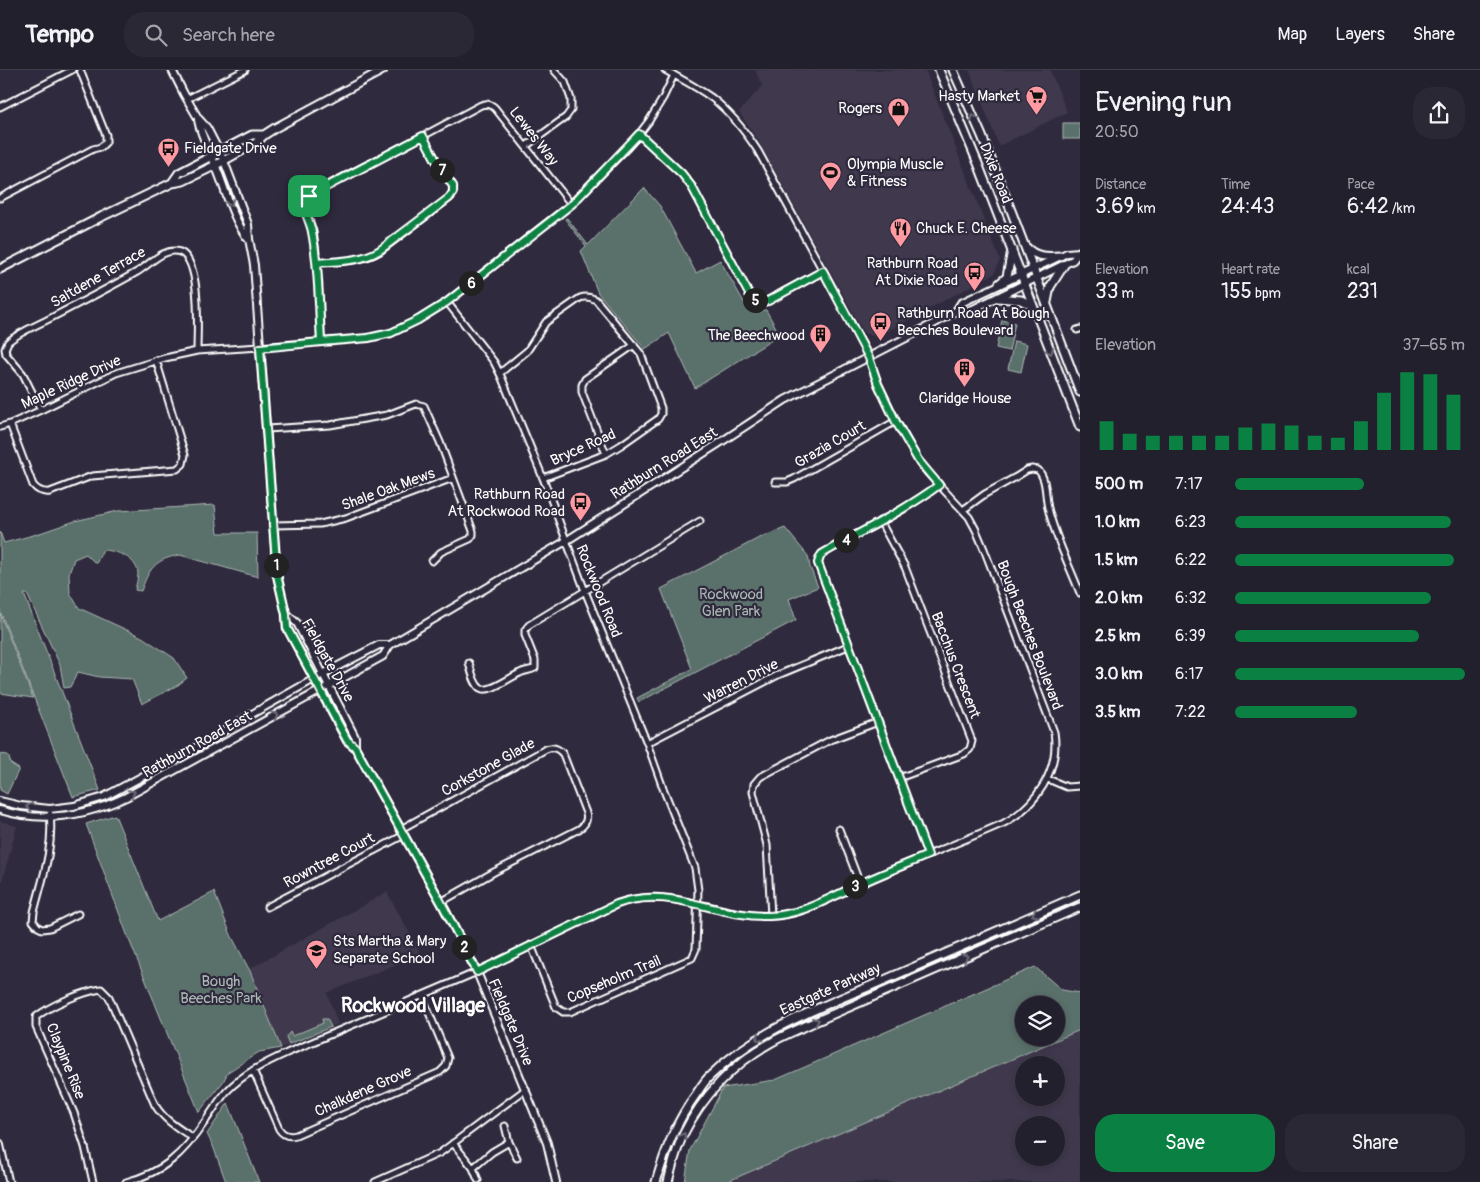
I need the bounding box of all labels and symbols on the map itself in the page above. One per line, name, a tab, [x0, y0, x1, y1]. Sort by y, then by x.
supermarket icon: Hasty Market	[1024, 84, 1048, 115]
place label: Hasty Market	[938, 87, 1021, 106]
shop icon: Rogers	[886, 96, 910, 127]
place label: Rogers	[838, 99, 882, 118]
street label: Lewes Way	[505, 103, 563, 170]
one-way arrow	[970, 115, 980, 123]
bus stop icon: Fieldgate Drive	[156, 136, 180, 167]
place label: Fieldgate Drive	[184, 139, 277, 158]
street label: Dixie Road	[975, 140, 1016, 206]
place label: Olympia Muscle & Fitness	[847, 155, 944, 191]
pin: 7	[430, 158, 454, 182]
sports icon: Olympia Muscle & Fitness	[819, 161, 843, 192]
pin	[288, 175, 330, 217]
one-way arrow	[224, 199, 234, 207]
restaurant icon: Chuck E. Cheese	[888, 216, 912, 247]
place label: Chuck E. Cheese	[916, 219, 1017, 238]
street label: Saltdene Terrace	[47, 242, 150, 312]
place label: Rathburn Road At Dixie Road	[867, 254, 958, 290]
bus stop icon: Rathburn Road At Dixie Road	[962, 260, 986, 291]
pin: 6	[458, 270, 484, 296]
pin: 5	[742, 288, 768, 312]
place label: Rathburn Road At Bough Beeches Boulevard	[897, 304, 1049, 340]
bus stop icon: Rathburn Road At Bough Beeches Boulevard	[869, 310, 893, 341]
building icon: The Beechwood	[809, 323, 833, 354]
place label: The Beechwood	[707, 326, 805, 345]
one-way arrow	[1044, 347, 1054, 355]
street label: Maple Ridge Drive	[18, 351, 125, 414]
building icon: Claridge House	[953, 357, 977, 388]
place label: Claridge House	[919, 389, 1012, 408]
street label: Grazia Court	[791, 416, 870, 472]
street label: Rathburn Road East	[607, 423, 722, 504]
street label: Bryce Road	[548, 425, 619, 470]
street label: Shale Oak Mews	[339, 464, 438, 515]
place label: Rathburn Road At Rockwood Road	[447, 485, 565, 521]
bus stop icon: Rathburn Road At Rockwood Road	[569, 491, 593, 522]
pin: 4	[834, 528, 858, 552]
street label: Rockwood Road	[571, 542, 626, 640]
pin: 1	[264, 552, 288, 578]
street label: Bough Beeches Boulevard	[992, 558, 1067, 713]
park label: Rockwood Glen Park	[699, 585, 763, 621]
street label: Bacchus Crescent	[926, 609, 985, 722]
street label: Fieldgate Drive	[297, 615, 359, 706]
street label: Warren Drive	[701, 654, 782, 708]
street label: Rathburn Road East	[139, 706, 256, 782]
one-way arrow	[270, 712, 279, 722]
street label: Corkstone Glade	[438, 734, 539, 801]
one-way arrow	[127, 789, 136, 799]
one-way arrow	[25, 802, 33, 813]
street label: Rowntree Court	[280, 828, 379, 892]
pin: 3	[842, 874, 868, 898]
one-way arrow	[1031, 908, 1040, 919]
place label: Sts Martha & Mary Separate School	[333, 932, 447, 968]
pin: 2	[452, 934, 476, 960]
school or university icon: Sts Martha & Mary Separate School	[305, 938, 329, 969]
street label: Copseholm Trail	[564, 951, 664, 1008]
one-way arrow	[960, 952, 969, 963]
street label: Eastgate Parkway	[777, 959, 884, 1020]
park label: Bough Beeches Park	[180, 972, 263, 1008]
street label: Fieldgate Drive	[484, 976, 538, 1069]
district label: Rockwood Village	[341, 993, 486, 1018]
one-way arrow	[811, 1017, 820, 1028]
street label: Claypine Rise	[42, 1020, 90, 1103]
one-way arrow	[756, 1031, 765, 1041]
street label: Chalkdene Grove	[312, 1061, 415, 1121]
one-way arrow	[677, 1132, 688, 1141]

